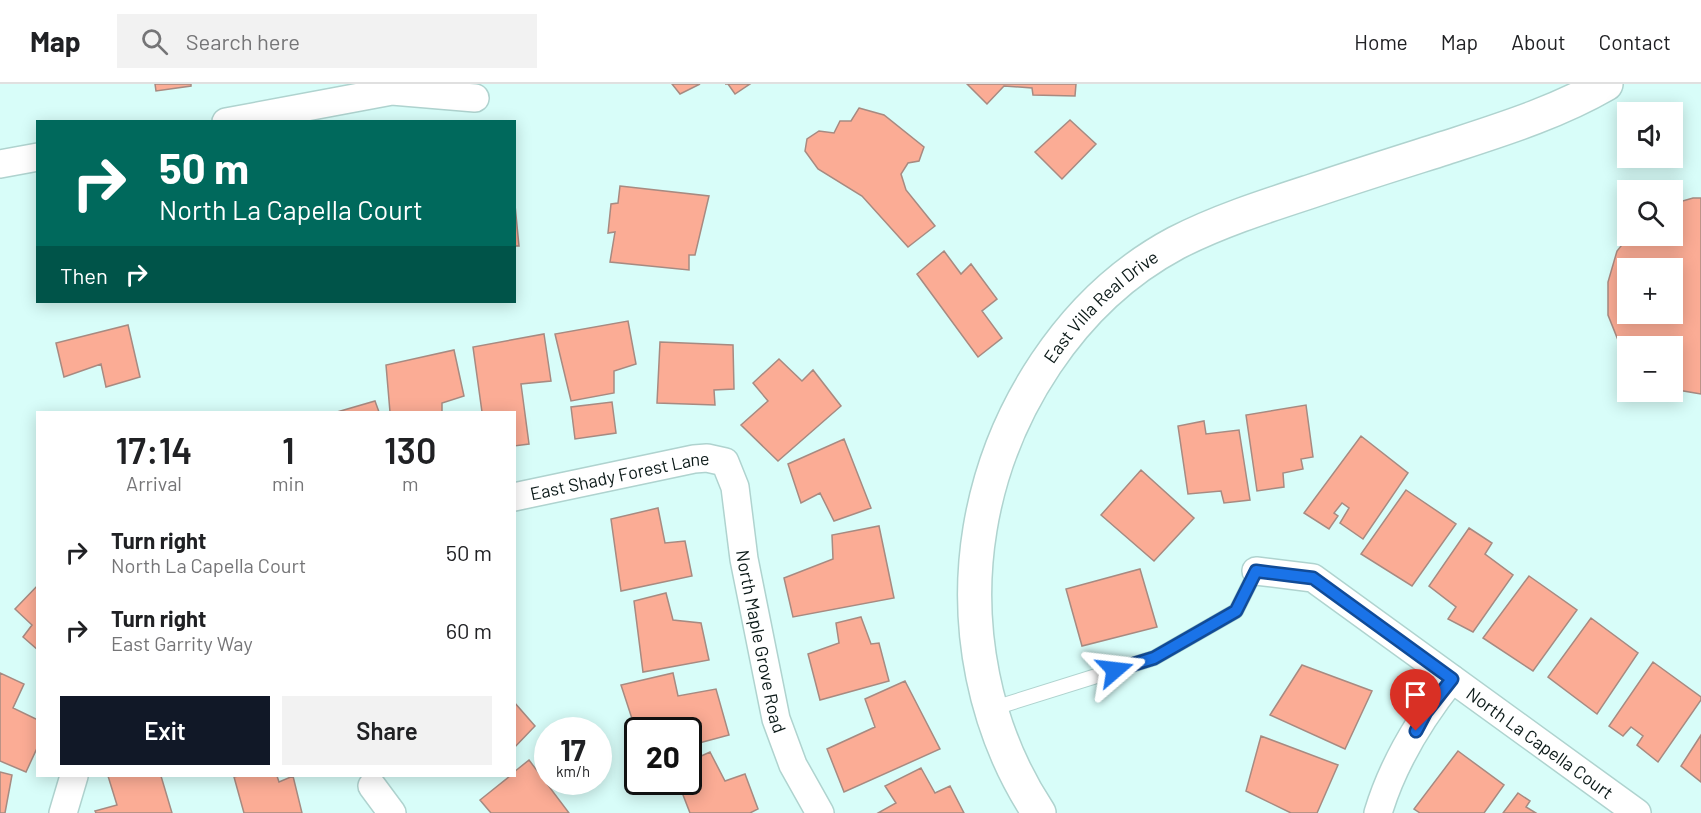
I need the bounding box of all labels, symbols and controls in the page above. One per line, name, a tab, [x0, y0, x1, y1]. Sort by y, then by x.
search box	[117, 14, 537, 68]
text: Map	[30, 24, 81, 58]
icon: search	[138, 25, 171, 58]
text: Search here	[186, 28, 300, 54]
text: Home	[1354, 29, 1408, 54]
text: Map	[1441, 29, 1478, 54]
text: About	[1511, 29, 1566, 54]
text: Contact	[1599, 29, 1671, 54]
map controls	[1617, 102, 1683, 402]
button: sound	[1617, 102, 1683, 168]
text: 50 m	[159, 142, 249, 192]
icon: right	[60, 144, 138, 222]
button: search	[1617, 180, 1683, 246]
text: North La Capella Court	[159, 193, 423, 225]
street label: East Villa Real Drive	[1039, 245, 1162, 367]
icon: right	[120, 258, 153, 291]
button: +	[1617, 258, 1683, 324]
text: Then	[60, 262, 108, 288]
button: −	[1617, 336, 1683, 402]
text: 17:14	[116, 428, 192, 471]
text: 1	[282, 428, 295, 471]
text: 130	[384, 428, 436, 471]
street label: East Shady Forest Lane	[528, 447, 710, 504]
text: Arrival	[126, 471, 182, 495]
text: min	[272, 471, 304, 495]
text: m	[402, 471, 418, 495]
text: Turn right	[111, 527, 206, 553]
icon: right	[60, 536, 93, 569]
text: 50 m	[446, 539, 492, 565]
street label: North Maple Grove Road	[732, 549, 791, 736]
text: North La Capella Court	[111, 553, 306, 577]
text: Turn right	[111, 605, 206, 631]
icon: right	[60, 614, 93, 647]
text: 60 m	[446, 617, 492, 643]
text: East Garrity Way	[111, 631, 253, 655]
position arrow	[1083, 638, 1147, 702]
pin	[1390, 669, 1441, 731]
icon: arrive	[1399, 678, 1432, 711]
street label: North La Capella Court	[1462, 682, 1618, 803]
button: Exit	[60, 696, 270, 765]
button: Share	[282, 696, 492, 765]
speed limit sign: 20	[624, 717, 702, 795]
text: 17	[560, 731, 586, 767]
text: km/h	[556, 762, 590, 780]

